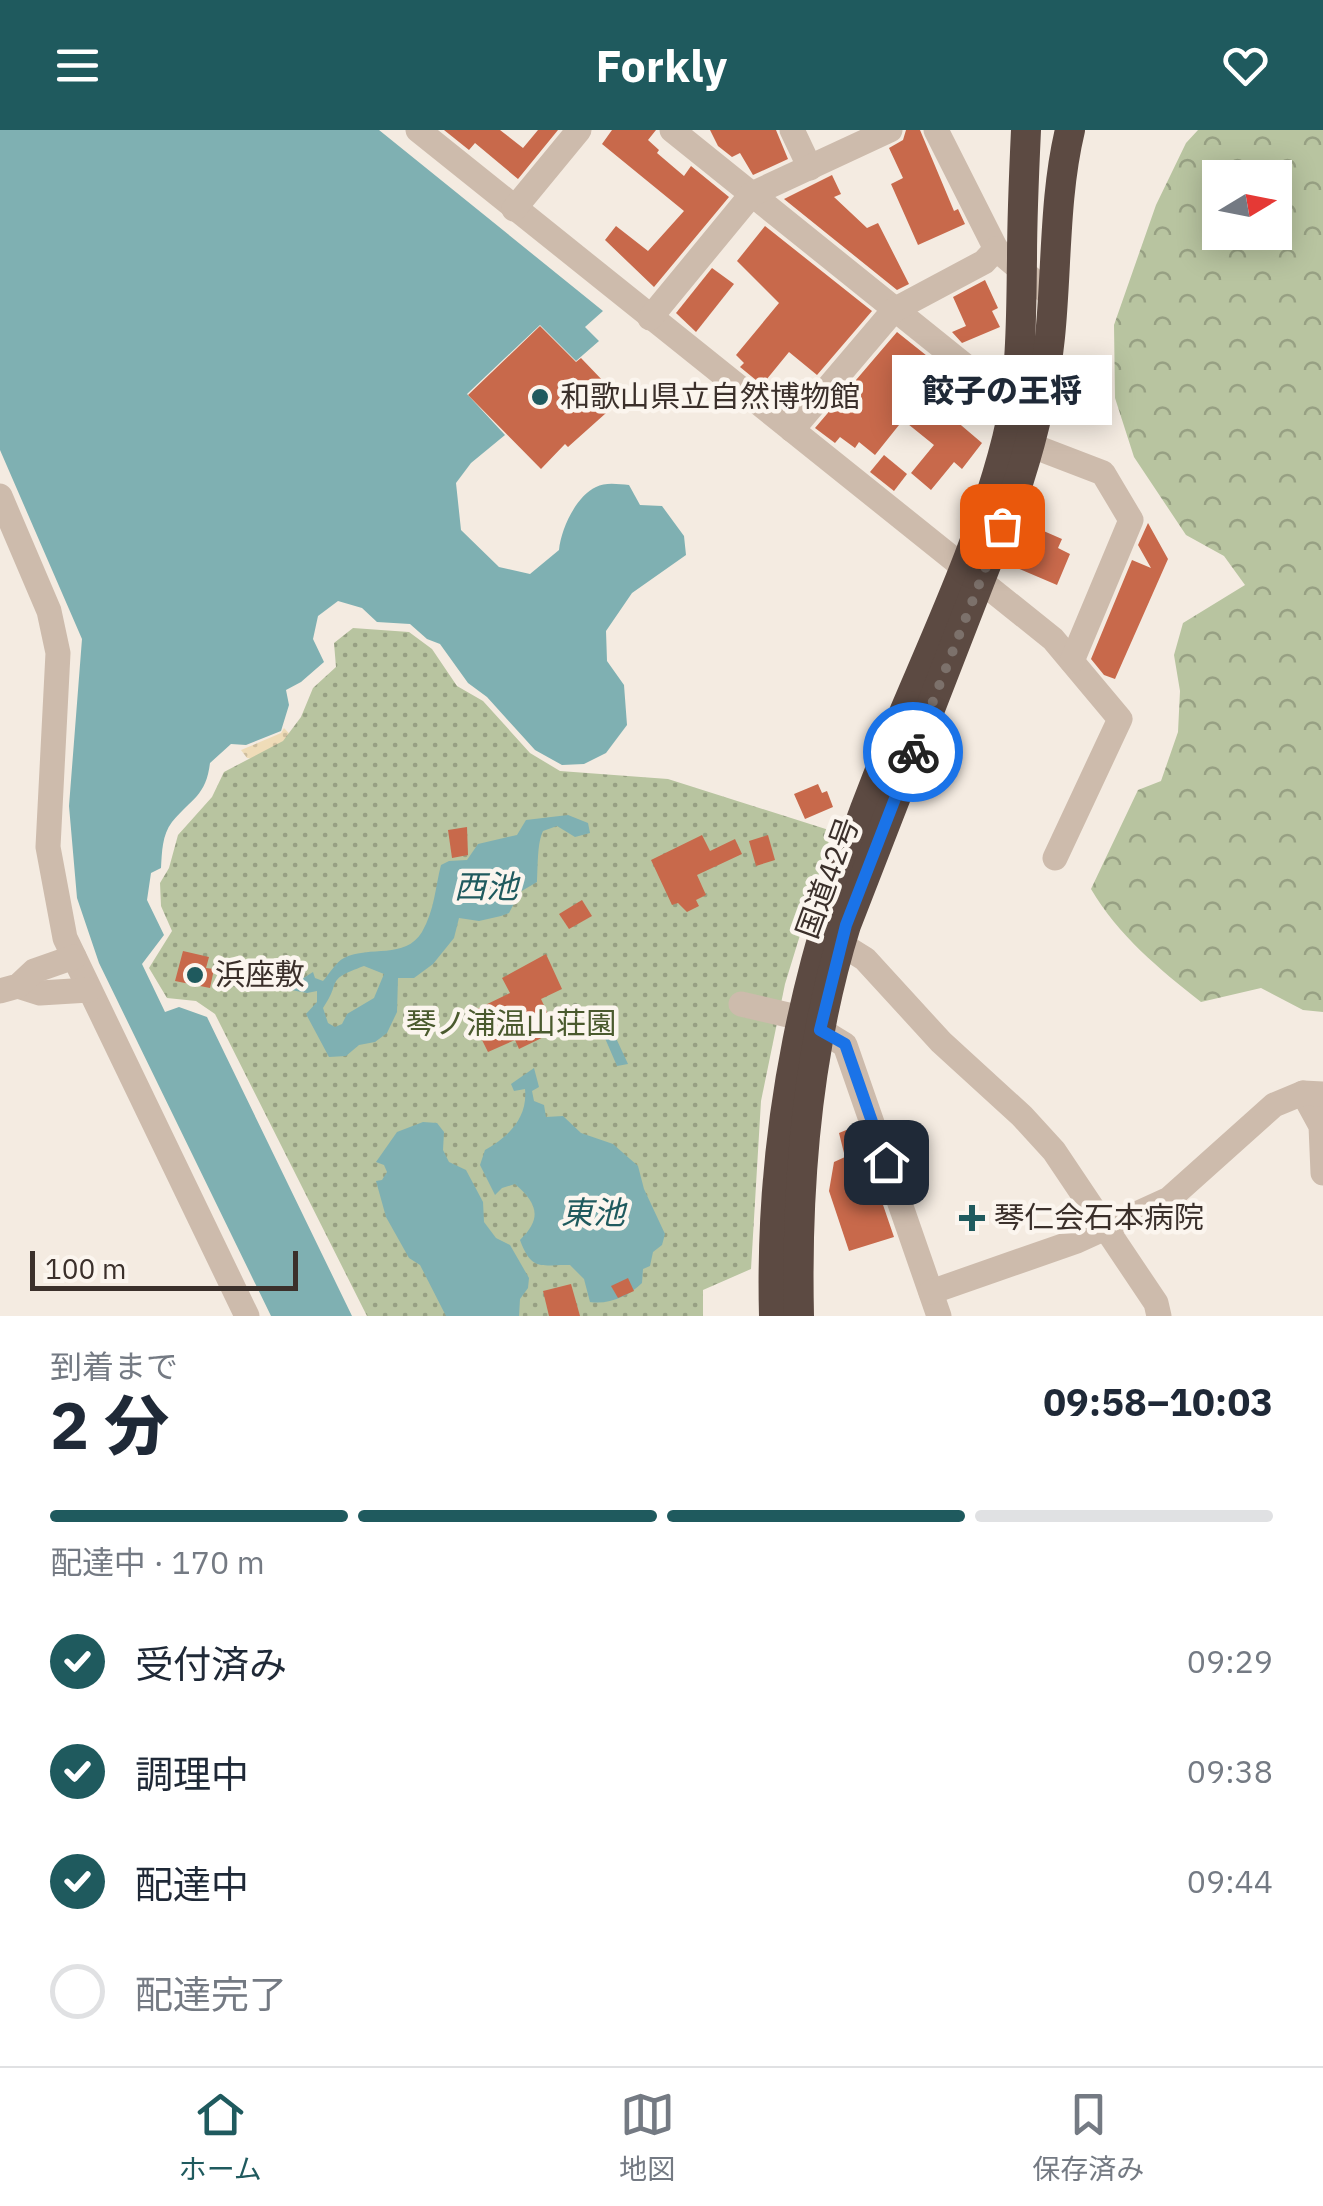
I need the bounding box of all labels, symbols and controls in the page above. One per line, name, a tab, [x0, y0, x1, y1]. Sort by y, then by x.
text: Forkly	[596, 36, 727, 94]
icon: menu	[50, 38, 105, 93]
icon: heart	[1218, 38, 1273, 93]
north arrow	[1202, 160, 1292, 250]
map controls	[1202, 160, 1292, 250]
callout: 餃子の王将	[892, 356, 1112, 426]
text: 餃子の王将	[922, 369, 1082, 411]
place label: 和歌山県立自然博物館	[560, 376, 860, 415]
marker: 和歌山県立自然博物館	[529, 386, 551, 408]
pin	[960, 484, 1045, 569]
icon: bag	[975, 499, 1030, 554]
courier	[863, 702, 963, 802]
icon: bike	[886, 725, 941, 780]
street label: 国道42号	[787, 812, 866, 943]
water label: 西池	[454, 865, 521, 907]
place label: 浜座敷	[215, 954, 305, 993]
marker: 浜座敷	[184, 964, 206, 986]
park label: 琴ノ浦温山荘園	[406, 1003, 616, 1042]
pin	[844, 1120, 929, 1205]
icon: home	[859, 1135, 914, 1190]
water label: 東池	[561, 1191, 628, 1233]
place label: 琴仁会石本病院	[994, 1197, 1204, 1236]
marker: 琴仁会石本病院	[959, 1205, 985, 1231]
scale bar	[30, 1246, 298, 1290]
text: 100 m	[45, 1250, 126, 1287]
text: 到着まで	[50, 1345, 178, 1387]
text: 09:58–10:03	[1043, 1377, 1273, 1426]
text: 2 分	[50, 1382, 169, 1467]
text: 配達中 · 170 m	[50, 1541, 265, 1583]
icon: check	[50, 1634, 105, 1689]
text: 受付済み	[135, 1639, 287, 1688]
text: 09:29	[1187, 1640, 1273, 1682]
icon: check	[50, 1744, 105, 1799]
text: 調理中	[135, 1749, 249, 1798]
text: 09:38	[1187, 1750, 1273, 1792]
icon: check	[50, 1854, 105, 1909]
text: 配達中	[135, 1859, 249, 1908]
text: 09:44	[1187, 1860, 1273, 1902]
text: 配達完了	[135, 1969, 287, 2018]
tab: ホーム	[179, 2087, 262, 2187]
tab: 地図	[619, 2087, 675, 2187]
tab: 保存済み	[1032, 2087, 1144, 2187]

